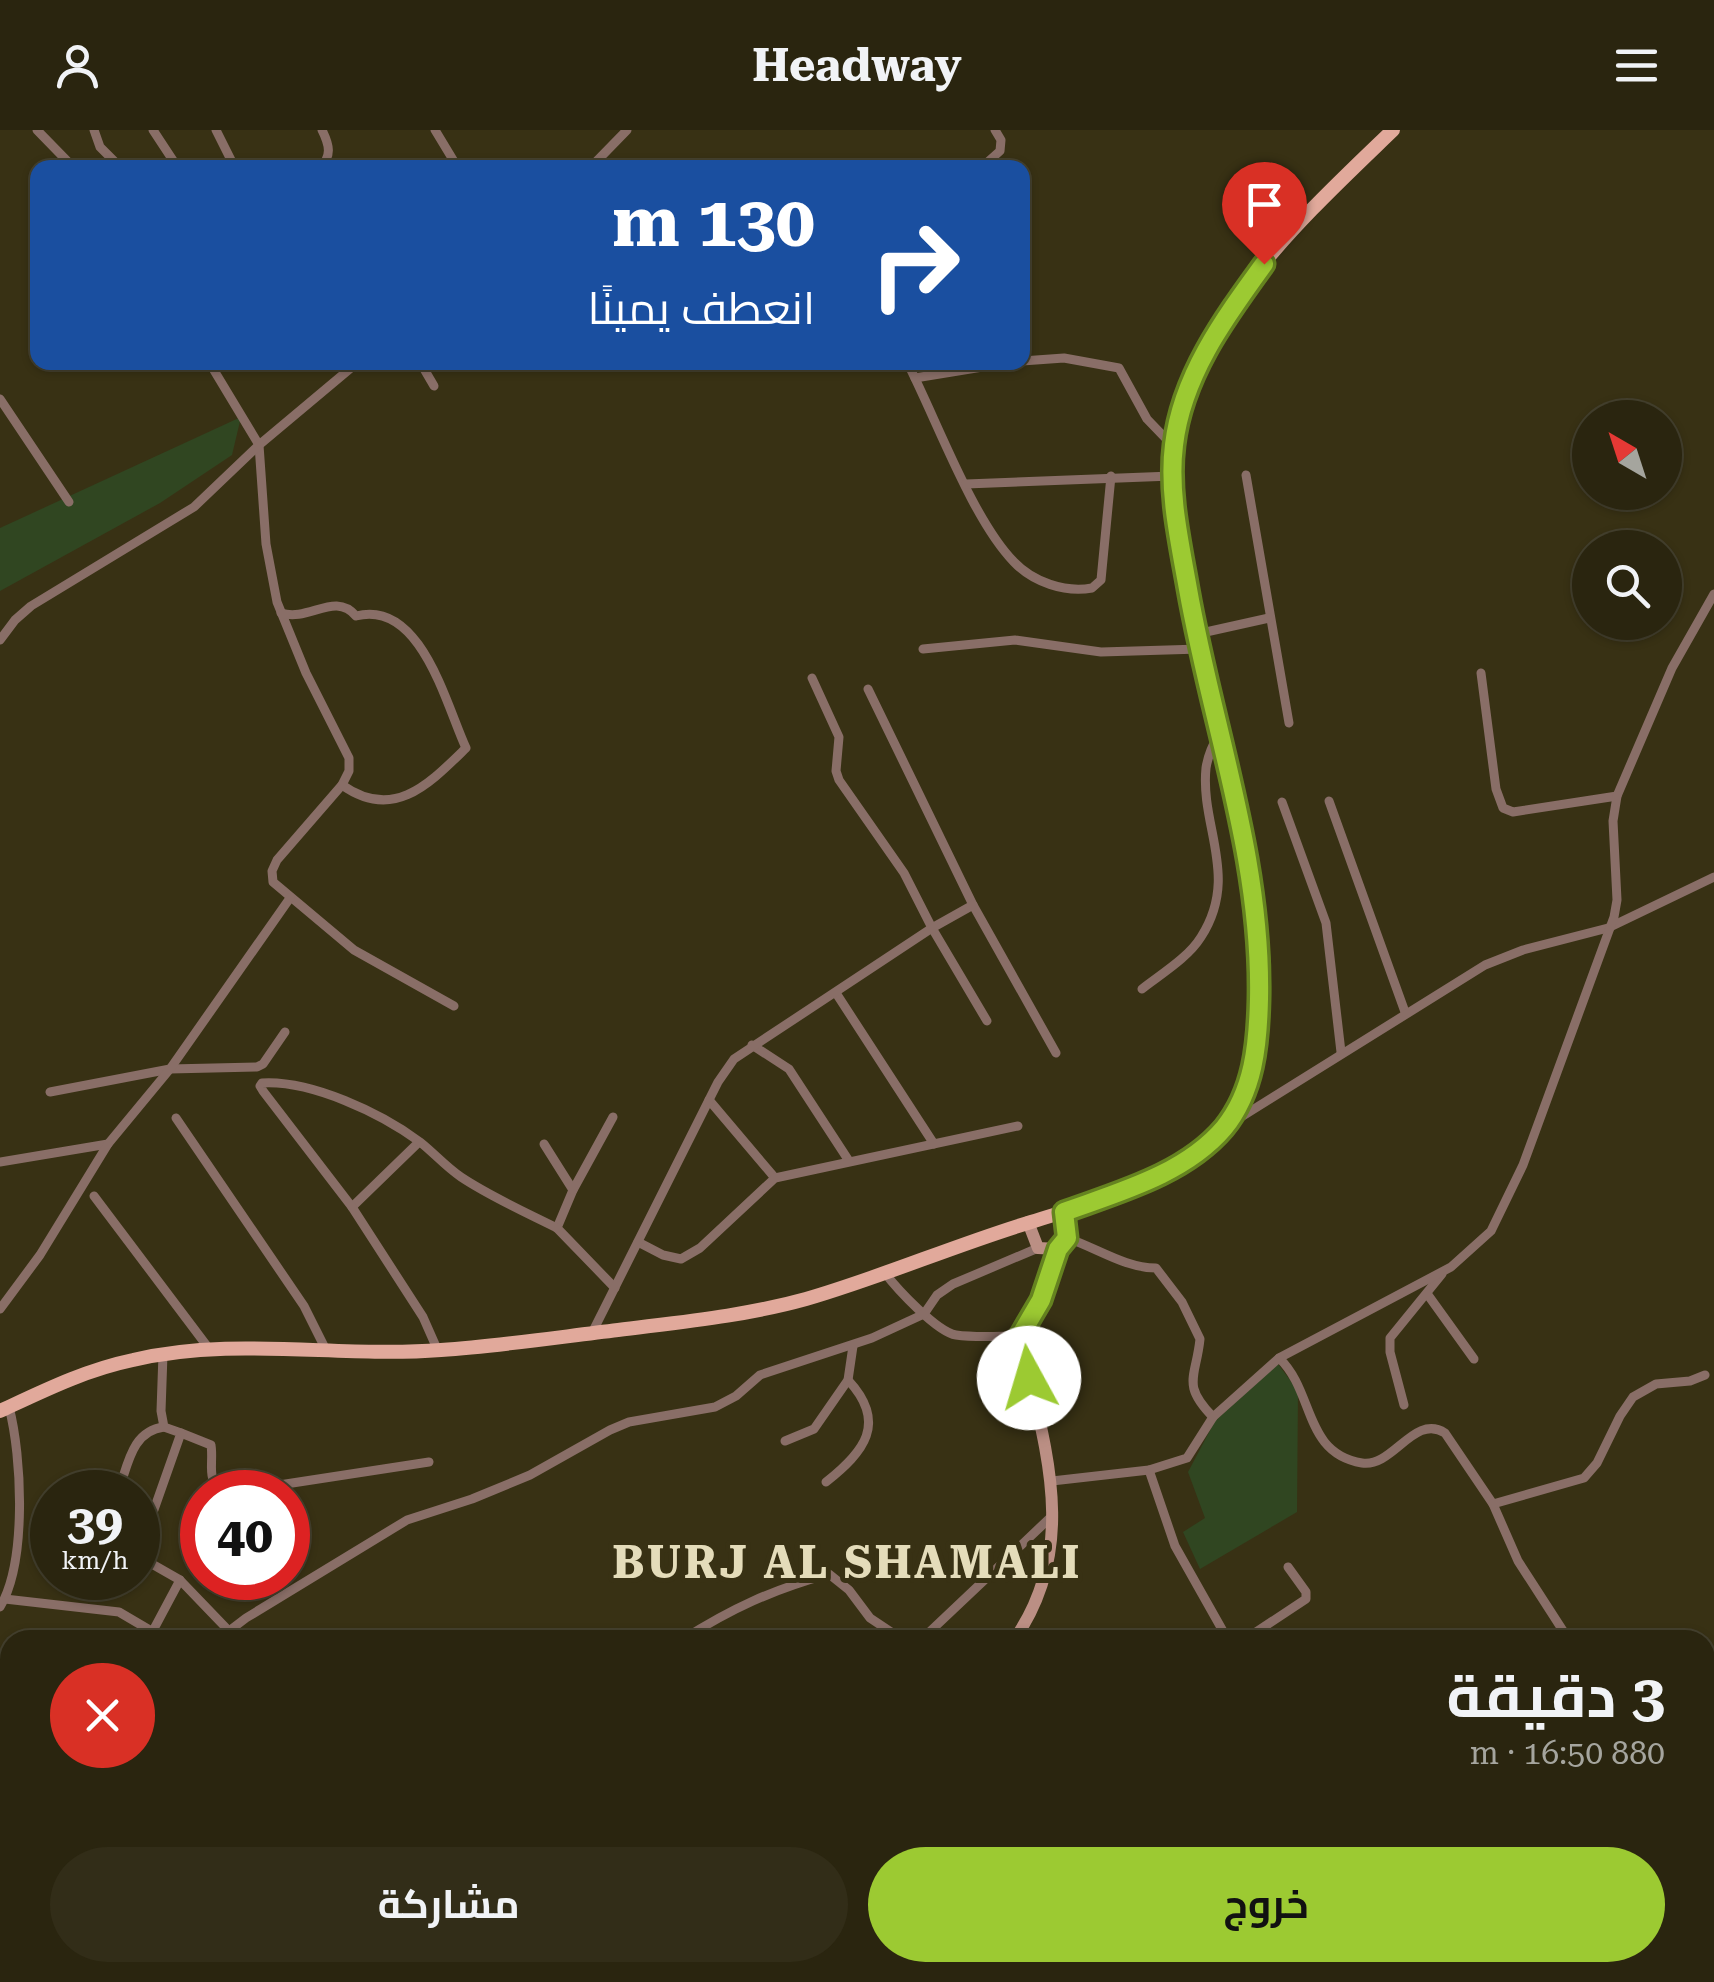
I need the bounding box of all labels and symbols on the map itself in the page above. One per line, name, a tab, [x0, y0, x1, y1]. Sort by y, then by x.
pin	[1222, 162, 1307, 265]
north arrow	[1572, 400, 1682, 510]
position arrow	[977, 1326, 1081, 1430]
speed limit sign: 40	[180, 1470, 310, 1600]
district label: BURJ AL SHAMALI	[612, 1536, 1082, 1589]

